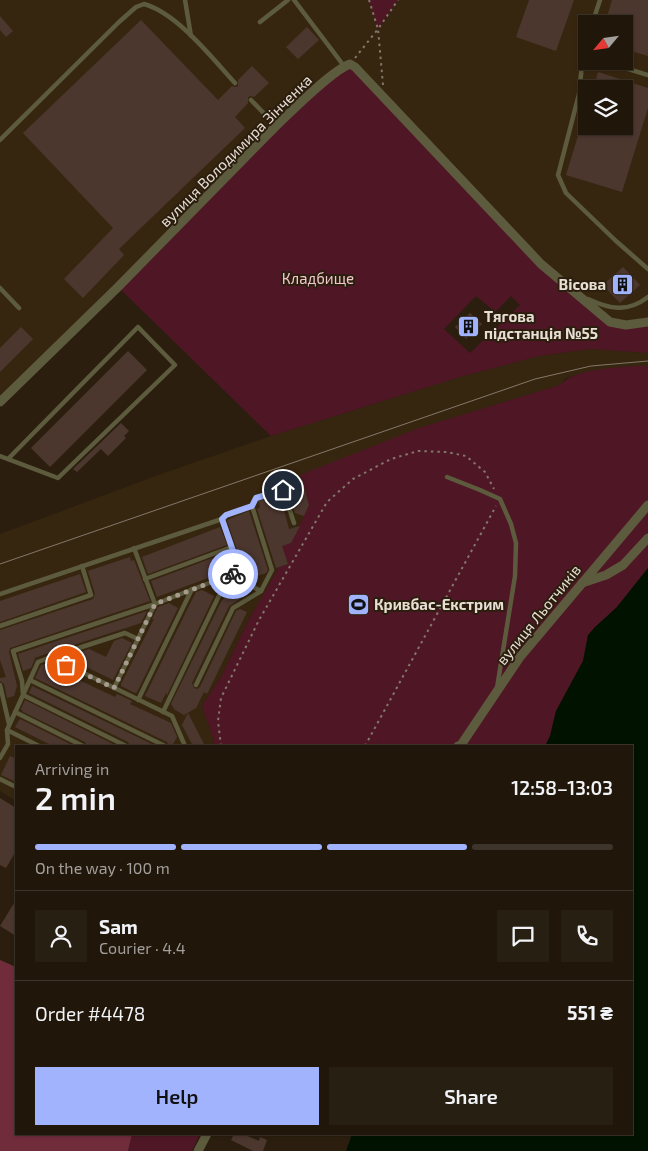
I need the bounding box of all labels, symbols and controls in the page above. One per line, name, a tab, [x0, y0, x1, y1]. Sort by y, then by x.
north arrow	[578, 15, 632, 70]
map controls	[578, 15, 633, 135]
street label: вулиця Володимира Зінченка	[155, 70, 316, 231]
button: layers	[578, 80, 633, 135]
park label: Кладбище	[282, 269, 354, 287]
building icon: Вісова	[610, 273, 634, 297]
place label: Вісова	[559, 275, 606, 293]
place label: Тягова підстанція №55	[484, 307, 598, 342]
building icon: Тягова підстанція №55	[456, 314, 480, 338]
pin	[262, 469, 304, 511]
icon: home	[269, 476, 297, 504]
courier	[208, 549, 258, 599]
icon: bike	[219, 560, 247, 588]
street label: вулиця Льотчиків	[492, 561, 585, 669]
sports icon: Кривбас-Екстрим	[346, 593, 370, 617]
place label: Кривбас-Екстрим	[374, 595, 504, 613]
pin	[45, 644, 87, 686]
icon: bag	[52, 651, 80, 679]
text: Arriving in	[35, 759, 109, 778]
text: 12:58–13:03	[511, 776, 613, 799]
text: 2 min	[35, 778, 116, 816]
text: On the way · 100 m	[35, 858, 170, 877]
button: person	[35, 910, 87, 962]
button: chat	[497, 910, 549, 962]
button: phone	[561, 910, 613, 962]
text: Sam	[99, 915, 138, 938]
text: Courier · 4.4	[99, 938, 186, 957]
text: 551 ₴	[567, 1001, 613, 1024]
text: Order #4478	[35, 1002, 145, 1025]
button: Help	[35, 1067, 319, 1125]
button: Share	[329, 1067, 613, 1125]

